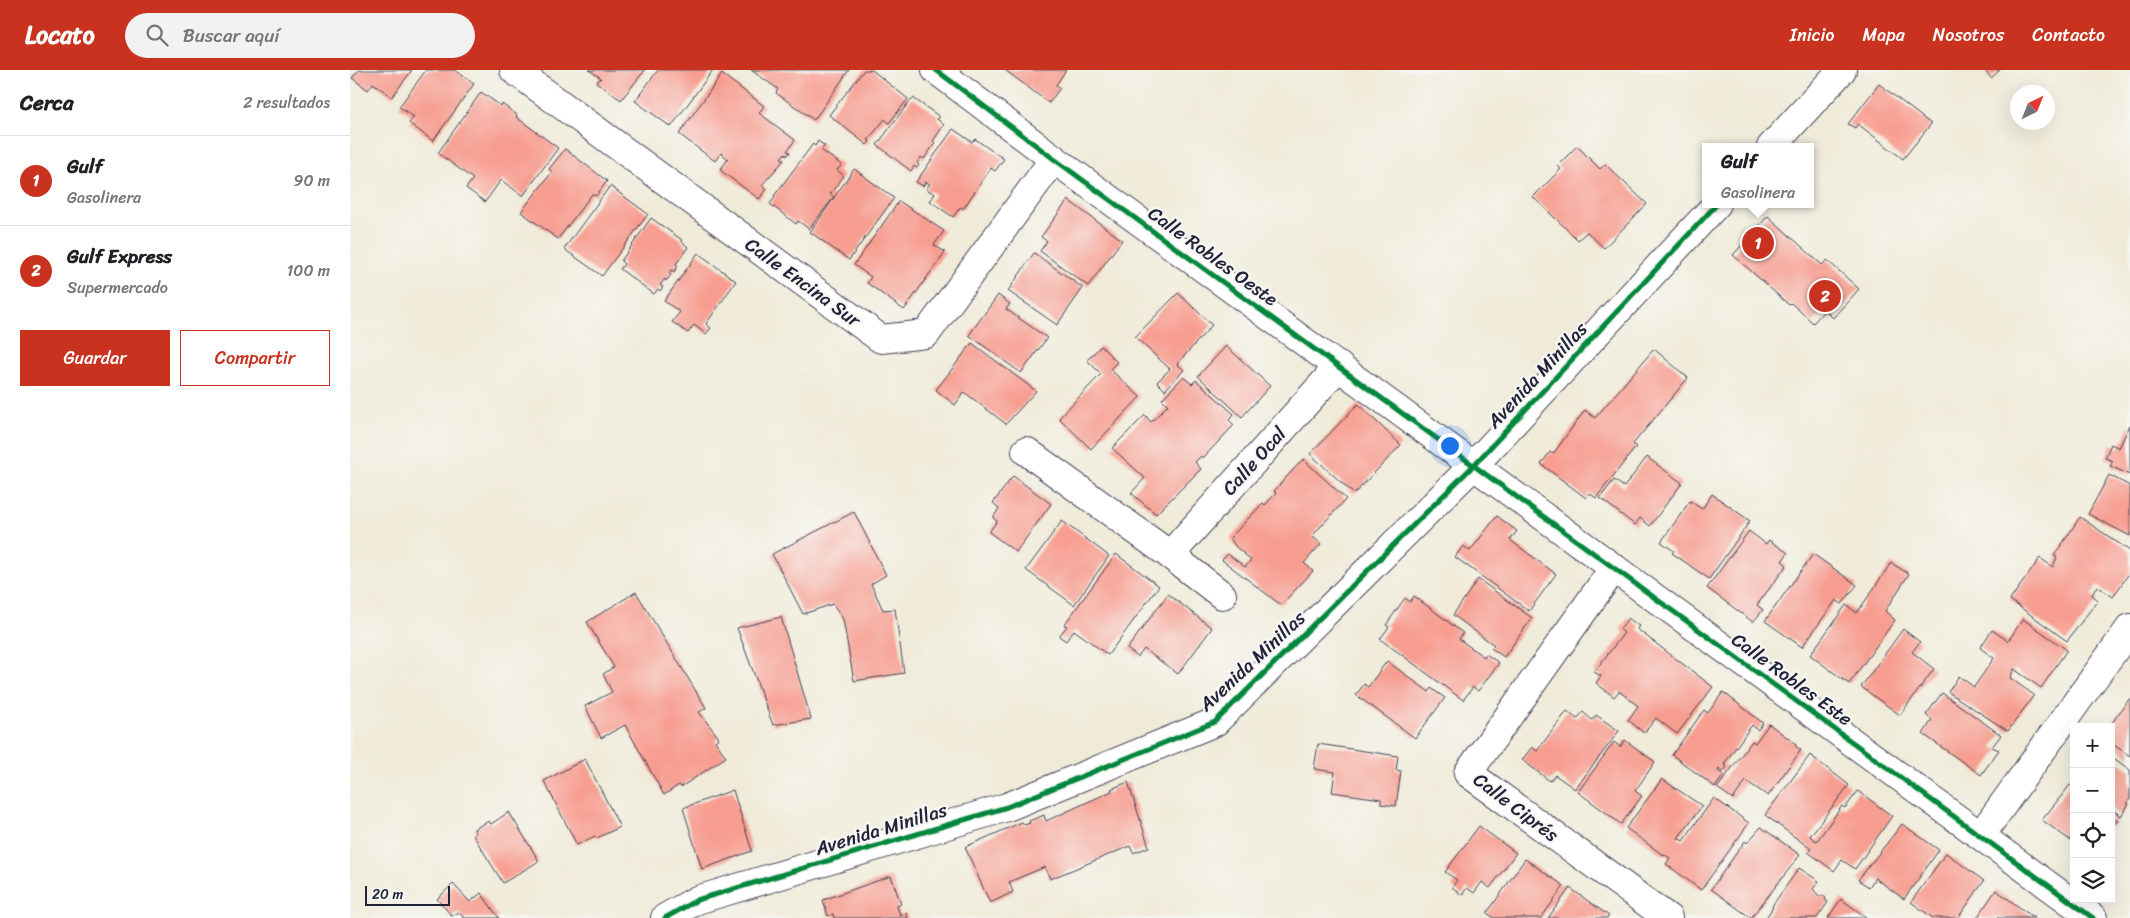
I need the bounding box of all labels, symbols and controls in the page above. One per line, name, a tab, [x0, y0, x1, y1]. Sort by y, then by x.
search box	[125, 13, 475, 58]
text: Locato	[25, 14, 95, 56]
text: Buscar aquí	[183, 19, 280, 52]
text: Inicio	[1790, 19, 1835, 51]
text: Mapa	[1863, 19, 1905, 51]
text: Nosotros	[1933, 19, 2004, 51]
text: Contacto	[2032, 19, 2105, 51]
icon: search	[143, 21, 171, 49]
text: Cerca	[20, 84, 74, 122]
north arrow	[2010, 85, 2055, 130]
text: 2 resultados	[243, 88, 330, 117]
popup	[1702, 143, 1814, 208]
text: Gulf	[1721, 145, 1757, 178]
text: Gulf	[67, 150, 103, 183]
text: 1	[33, 166, 39, 195]
text: 90 m	[294, 166, 330, 195]
text: Gasolinera	[1721, 178, 1795, 207]
text: Gasolinera	[67, 183, 141, 212]
street label: Calle Robles Oeste	[1141, 197, 1285, 315]
pin: 1	[1742, 224, 1774, 262]
street label: Calle Encina Sur	[738, 228, 869, 336]
text: Gulf Express	[67, 240, 172, 273]
text: 2	[31, 256, 41, 285]
text: 100 m	[286, 256, 330, 285]
text: Supermercado	[67, 273, 168, 302]
pin: 2	[1809, 277, 1841, 315]
street label: Avenida Minillas	[1478, 314, 1596, 437]
button: Guardar	[20, 330, 170, 386]
button: Compartir	[180, 330, 330, 386]
street label: Calle Ocal	[1214, 418, 1295, 503]
your location	[1437, 433, 1463, 459]
street label: Avenida Minillas	[1190, 602, 1313, 720]
street label: Calle Robles Este	[1724, 624, 1860, 735]
map controls	[2070, 723, 2115, 903]
button: +	[2070, 723, 2115, 768]
street label: Calle Ciprés	[1466, 764, 1566, 851]
button: −	[2070, 768, 2115, 813]
street label: Avenida Minillas	[810, 793, 951, 865]
button: locate	[2070, 813, 2115, 858]
button: layers	[2070, 858, 2115, 903]
text: 20 m	[372, 882, 403, 907]
scale bar	[365, 883, 450, 906]

